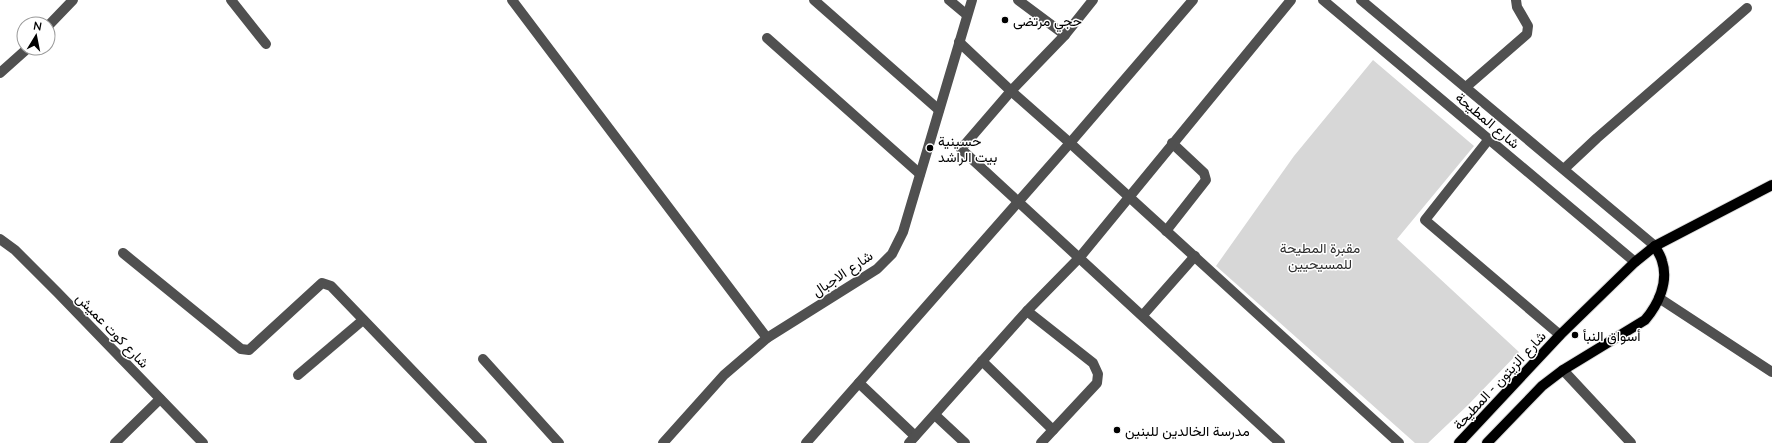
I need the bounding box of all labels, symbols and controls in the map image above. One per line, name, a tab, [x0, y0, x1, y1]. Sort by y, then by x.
place label: حجي مرتضى	[1013, 12, 1082, 33]
marker: حجي مرتضى	[1000, 15, 1010, 25]
north arrow	[16, 16, 56, 56]
text: N	[33, 19, 43, 33]
street label: شارع المطيحة	[1451, 88, 1523, 154]
place label: حسينية بيت الراشد	[938, 132, 997, 166]
marker: حسينية بيت الراشد	[925, 143, 935, 153]
park label: مقبرة المطيحة للمسيحيين	[1280, 239, 1360, 273]
street label: شارع الاجبال	[808, 246, 877, 302]
street label: شارع كوت عميش	[71, 289, 153, 373]
street label: شارع الزيتون - المطيحة	[1449, 327, 1551, 435]
place label: أسواق النبأ	[1583, 327, 1641, 345]
marker: أسواق النبأ	[1570, 330, 1580, 340]
place label: مدرسة الخالدين للبنين	[1125, 422, 1250, 440]
marker: مدرسة الخالدين للبنين	[1112, 425, 1122, 435]

